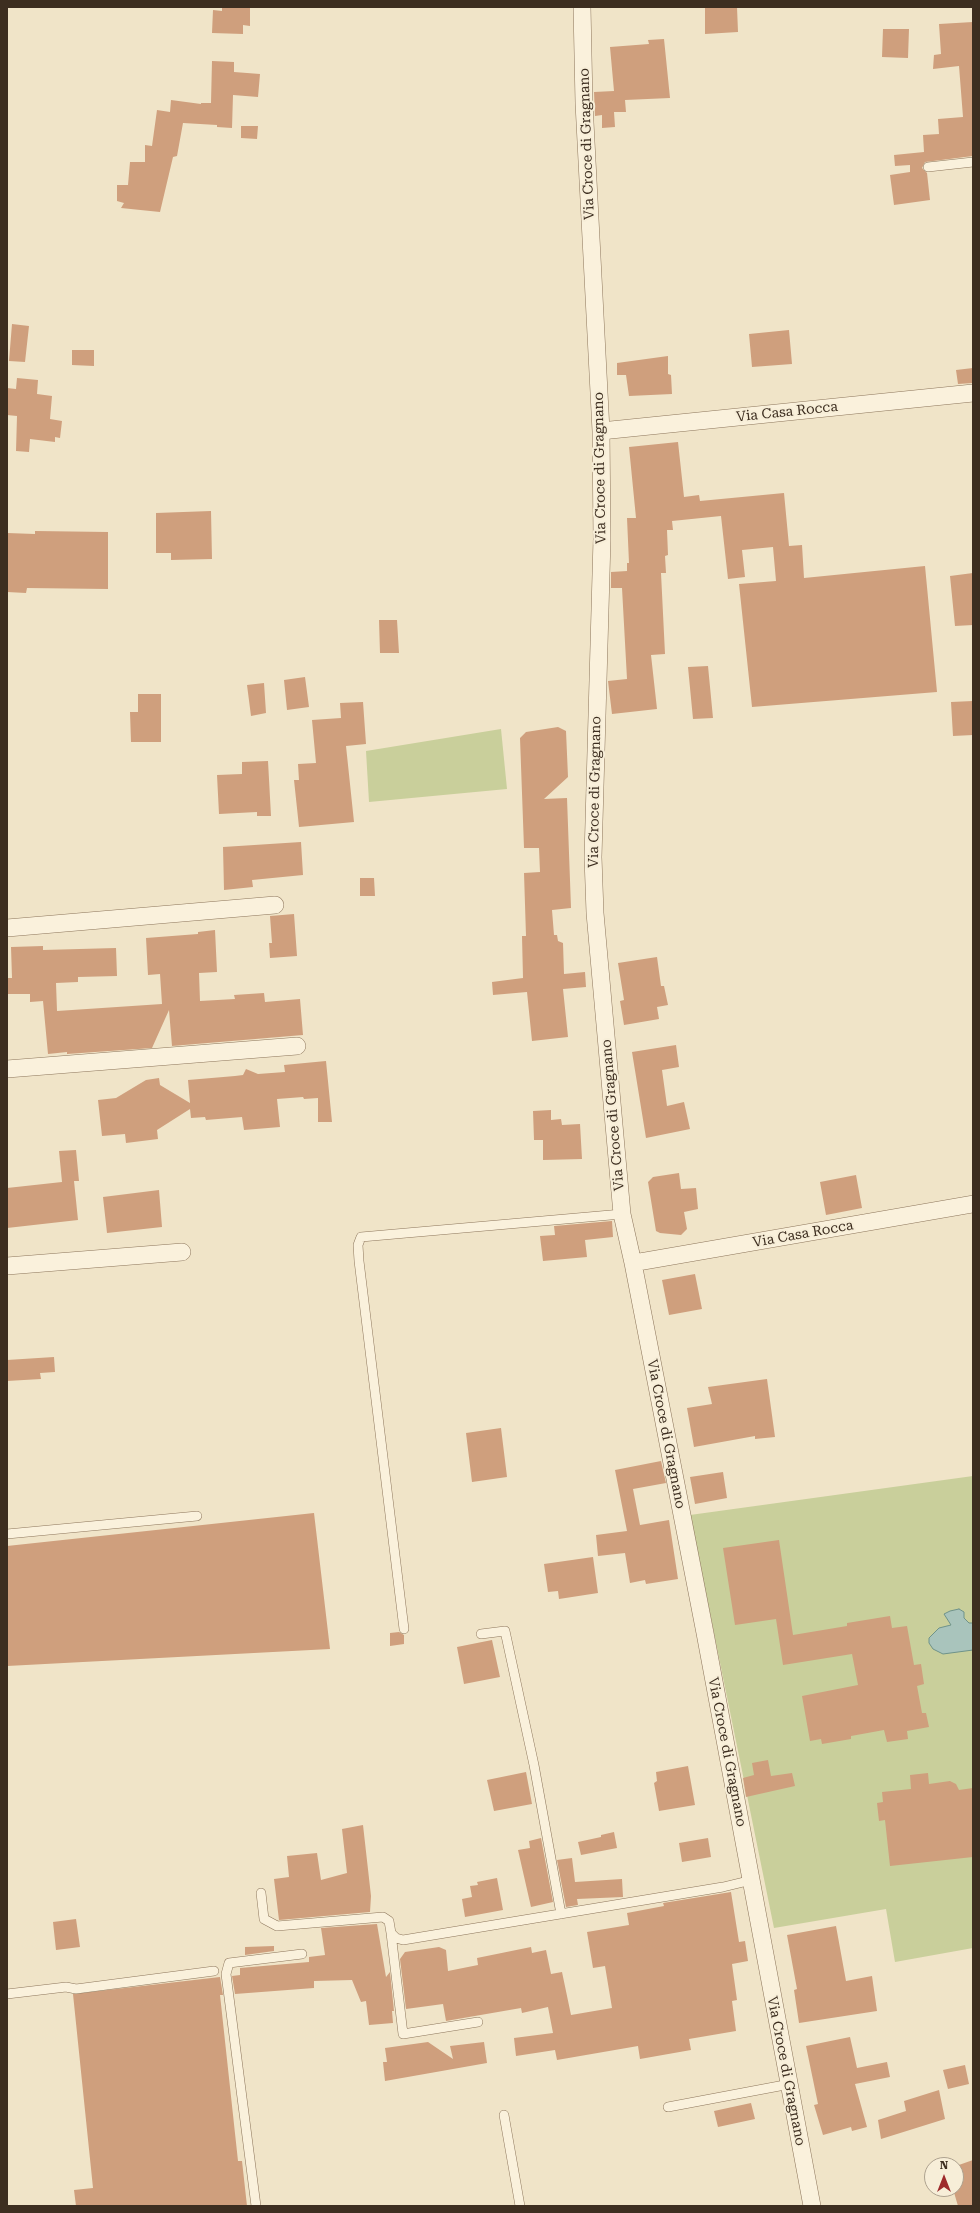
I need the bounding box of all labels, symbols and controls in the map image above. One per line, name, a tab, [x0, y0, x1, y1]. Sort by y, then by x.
street label: Via Croce di Gragnano	[576, 68, 598, 220]
street label: Via Croce di Gragnano	[590, 392, 610, 544]
street label: Via Casa Rocca	[735, 398, 839, 426]
street label: Via Croce di Gragnano	[585, 716, 605, 868]
street label: Via Croce di Gragnano	[598, 1039, 628, 1191]
street label: Via Casa Rocca	[751, 1217, 855, 1251]
street label: Via Croce di Gragnano	[643, 1358, 689, 1510]
street label: Via Croce di Gragnano	[704, 1676, 750, 1828]
street label: Via Croce di Gragnano	[763, 1995, 809, 2147]
north arrow	[924, 2157, 964, 2197]
text: N	[940, 2159, 948, 2172]

